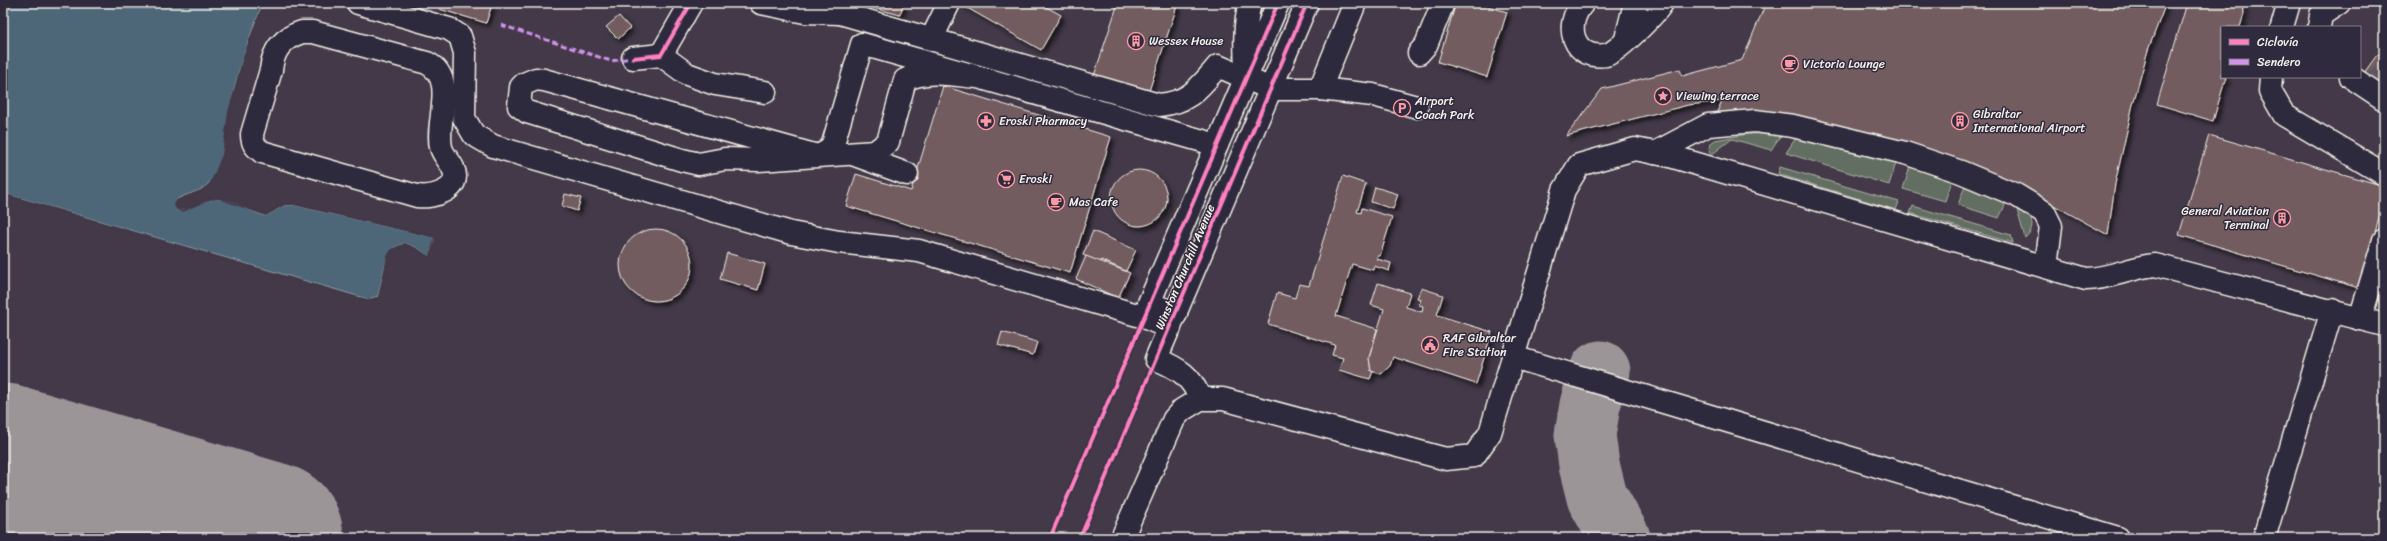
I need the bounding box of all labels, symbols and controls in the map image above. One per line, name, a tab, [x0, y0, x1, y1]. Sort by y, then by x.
legend	[2221, 26, 2361, 78]
place label: Wessex House	[1149, 30, 1223, 52]
building icon: Wessex House	[1126, 31, 1146, 51]
text: Ciclovía	[2257, 31, 2298, 53]
text: Sendero	[2257, 51, 2301, 73]
place label: Victoria Lounge	[1803, 53, 1885, 75]
cafe icon: Victoria Lounge	[1780, 54, 1800, 74]
place label: Viewing terrace	[1676, 85, 1759, 107]
place icon: Viewing terrace	[1653, 86, 1673, 106]
place label: Airport Coach Park	[1414, 90, 1475, 126]
parking icon: Airport Coach Park	[1392, 98, 1412, 118]
place label: Gibraltar International Airport	[1972, 103, 2085, 139]
place label: Eroski Pharmacy	[999, 110, 1088, 132]
pharmacy icon: Eroski Pharmacy	[976, 111, 996, 131]
building icon: Gibraltar International Airport	[1950, 111, 1970, 131]
place label: Eroski	[1019, 168, 1053, 190]
supermarket icon: Eroski	[996, 169, 1016, 189]
place label: Mas Cafe	[1069, 191, 1118, 213]
cafe icon: Mas Cafe	[1046, 192, 1066, 212]
place label: General Aviation Terminal	[2181, 200, 2270, 236]
street label: Winston Churchill Avenue	[1149, 201, 1221, 333]
building icon: General Aviation Terminal	[2272, 208, 2292, 228]
place label: RAF Gibraltar Fire Station	[1443, 327, 1517, 363]
public building icon: RAF Gibraltar Fire Station	[1420, 335, 1440, 355]

